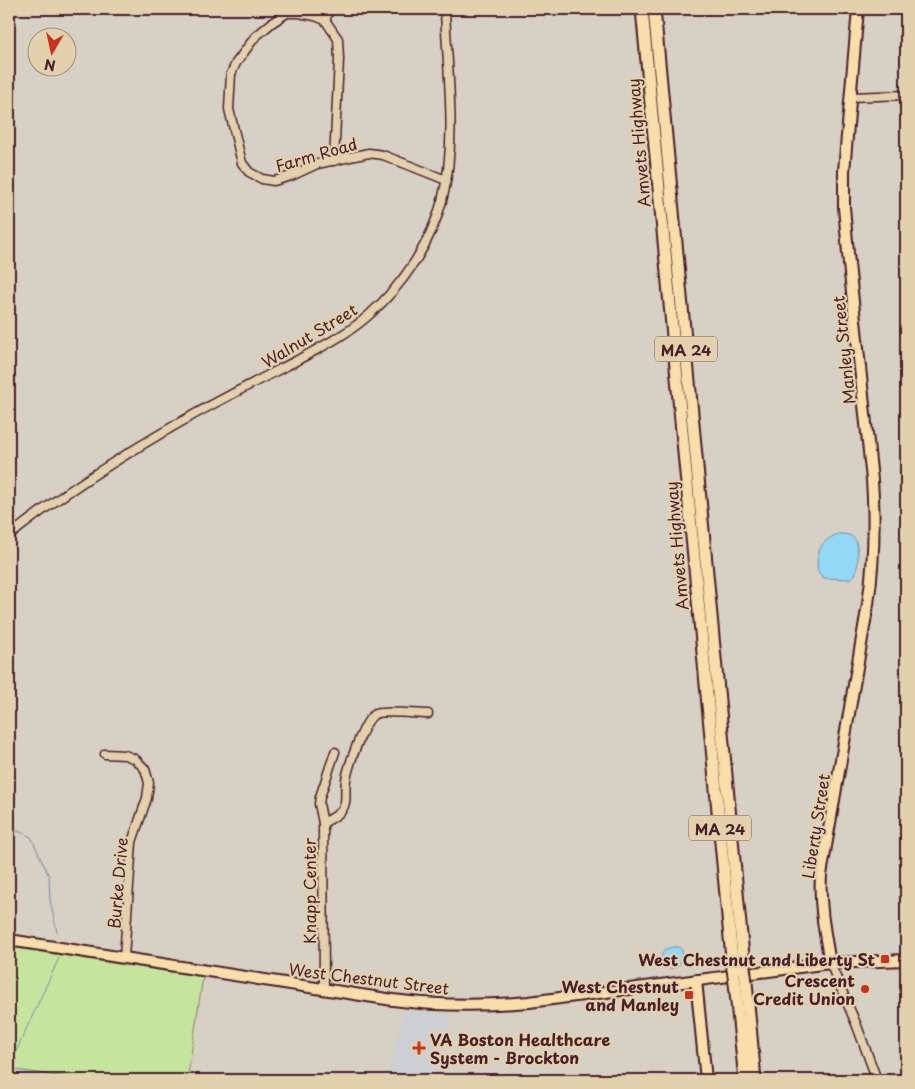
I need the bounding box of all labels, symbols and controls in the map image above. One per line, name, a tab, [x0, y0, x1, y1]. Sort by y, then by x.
north arrow	[28, 28, 78, 78]
text: N	[43, 54, 57, 77]
street label: Amvets Highway	[620, 78, 656, 208]
street label: Farm Road	[272, 131, 360, 177]
street label: Manley Street	[825, 294, 861, 405]
street label: Walnut Street	[257, 297, 362, 373]
road number: MA 24	[655, 336, 717, 362]
street label: Amvets Highway	[658, 481, 694, 611]
street label: Liberty Street	[795, 771, 835, 880]
road number: MA 24	[689, 816, 751, 840]
street label: Burke Drive	[101, 836, 133, 930]
street label: Knapp Center	[297, 837, 321, 944]
place label: West Chestnut and Liberty St	[638, 947, 875, 971]
marker: West Chestnut and Liberty St	[879, 953, 891, 965]
street label: West Chestnut Street	[287, 956, 451, 1000]
place label: Crescent Credit Union	[753, 968, 855, 1010]
place label: West Chestnut and Manley	[561, 974, 679, 1016]
marker: Crescent Credit Union	[859, 983, 871, 995]
marker: West Chestnut and Manley	[683, 989, 695, 1001]
place label: VA Boston Healthcare System - Brockton	[430, 1027, 610, 1069]
marker: VA Boston Healthcare System - Brockton	[412, 1041, 426, 1055]

